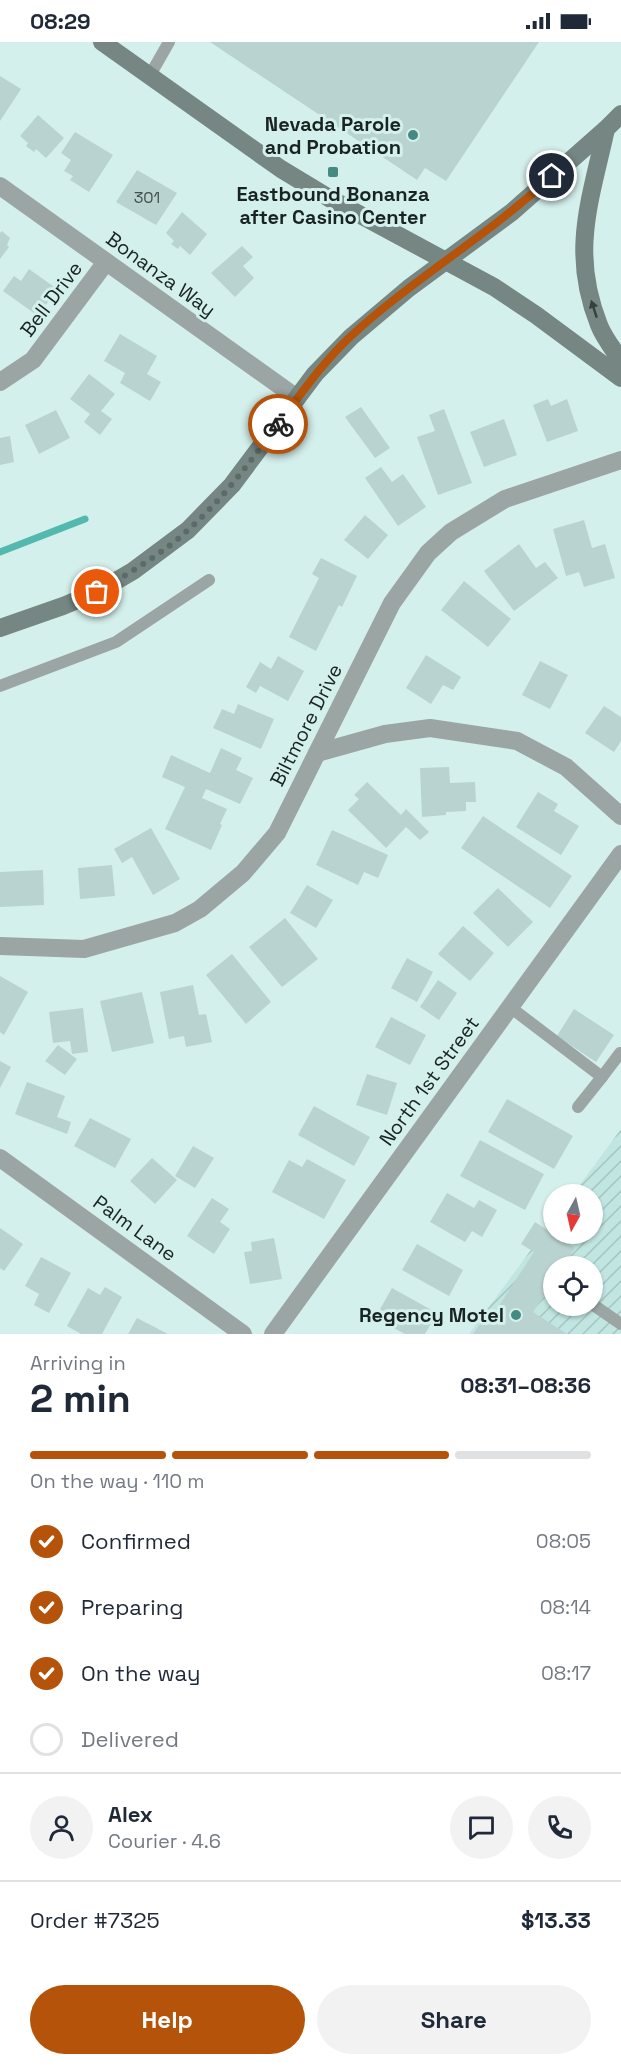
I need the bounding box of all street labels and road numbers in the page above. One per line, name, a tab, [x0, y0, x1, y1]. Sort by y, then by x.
street label: Bonanza Way	[101, 225, 221, 323]
street label: Bell Drive	[14, 256, 88, 342]
street label: Biltmore Drive	[264, 659, 348, 791]
street label: North 1st Street	[373, 1011, 485, 1151]
street label: Palm Lane	[88, 1189, 182, 1267]

